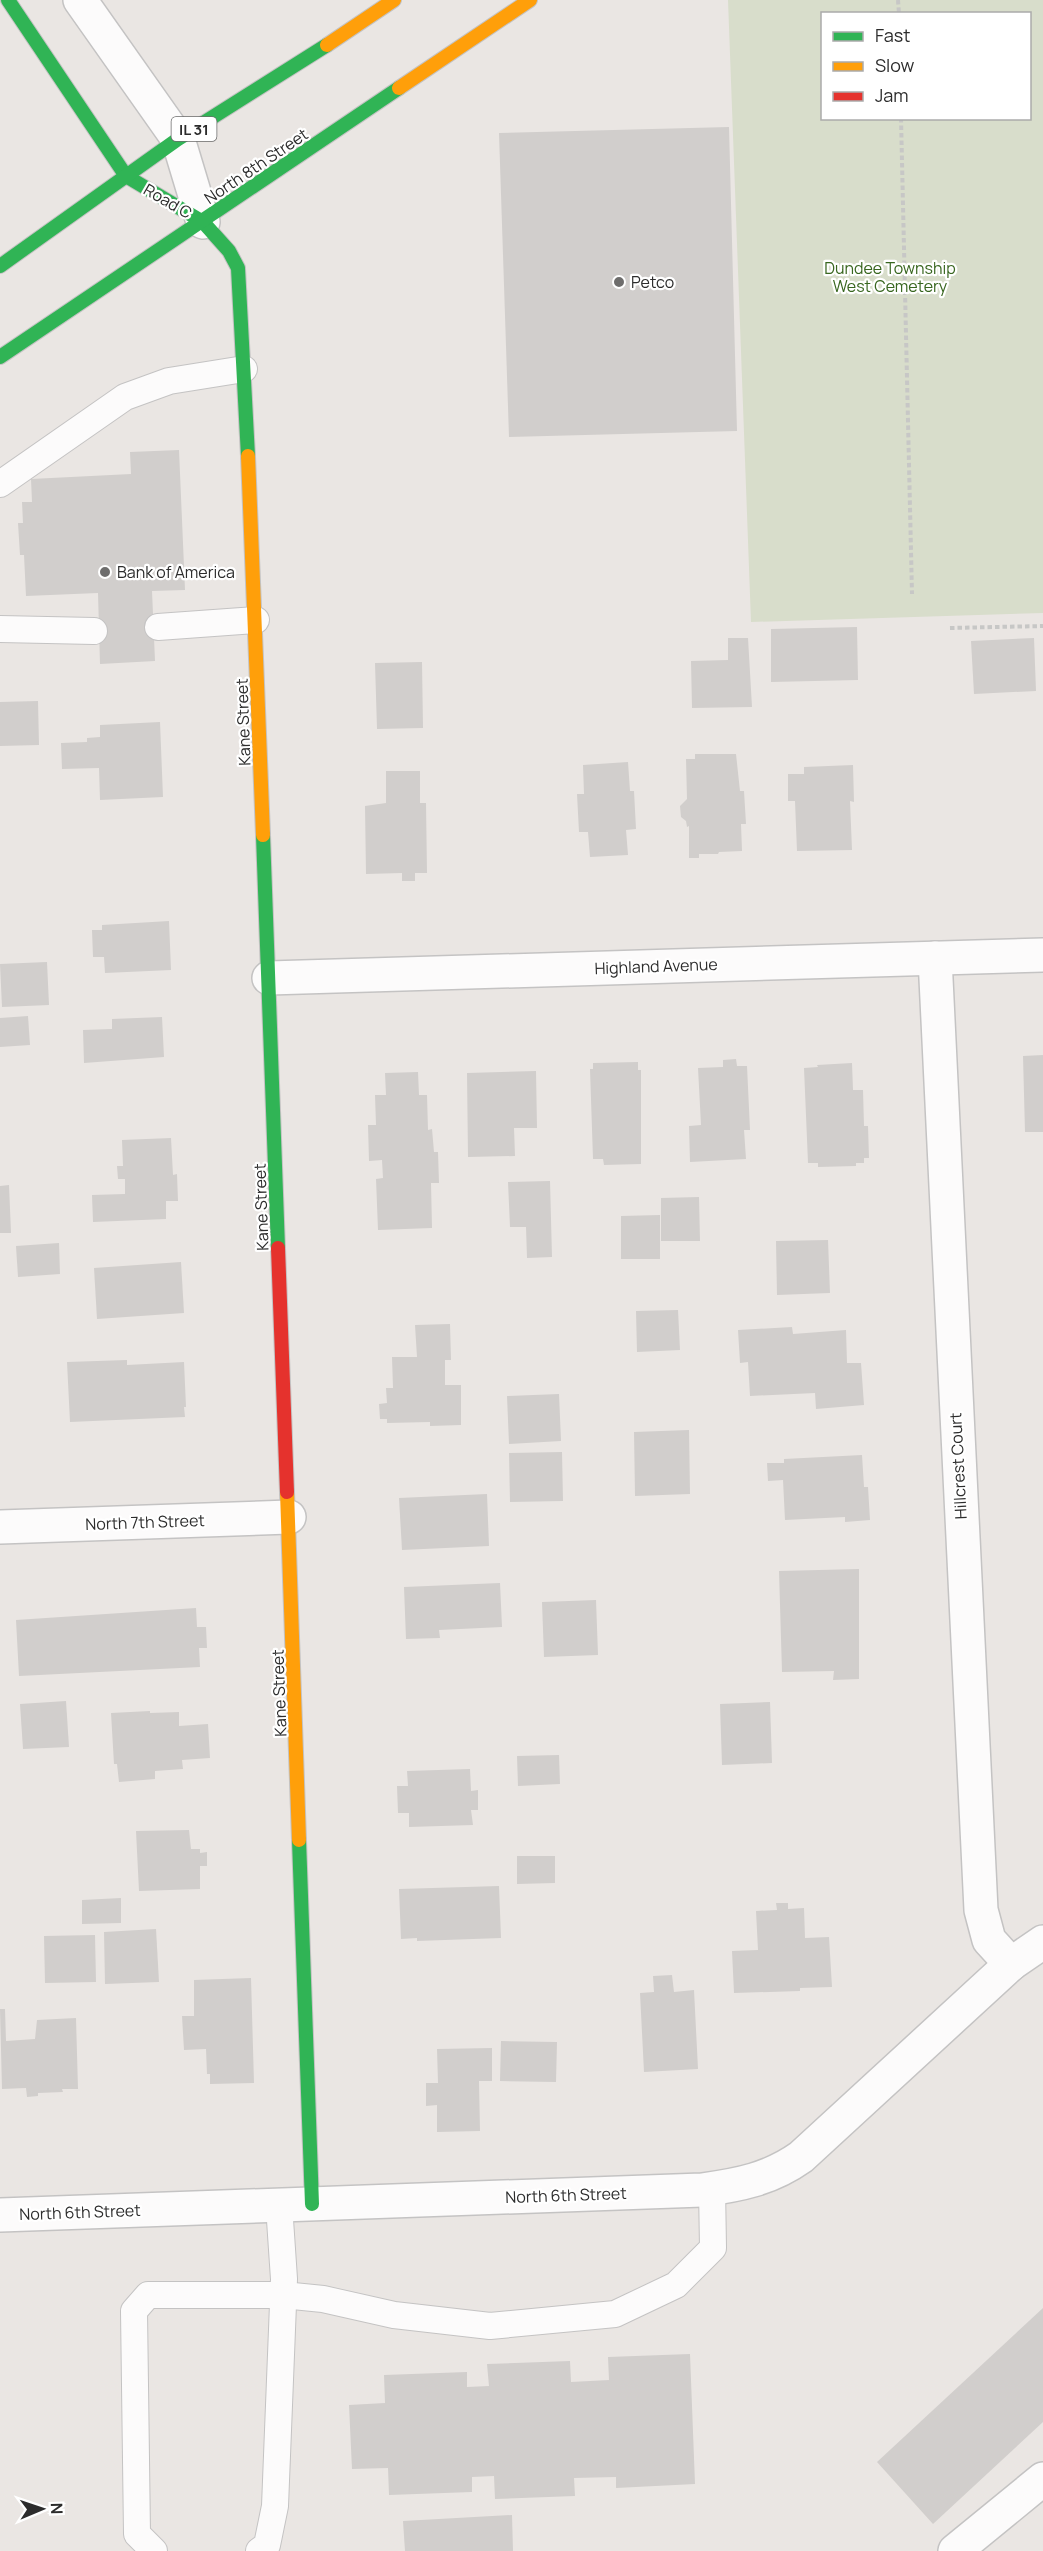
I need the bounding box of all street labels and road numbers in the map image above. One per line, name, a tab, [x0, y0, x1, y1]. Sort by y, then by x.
road number: IL 31	[172, 117, 216, 141]
street label: North 8th Street	[200, 123, 312, 209]
street label: Road C	[140, 178, 196, 224]
street label: Kane Street	[230, 678, 256, 766]
street label: Highland Avenue	[594, 953, 718, 979]
street label: Kane Street	[248, 1163, 274, 1251]
street label: Hillcrest Court	[944, 1412, 972, 1520]
street label: North 7th Street	[85, 1509, 205, 1535]
street label: Kane Street	[266, 1649, 292, 1737]
street label: North 6th Street	[505, 2182, 627, 2208]
street label: North 6th Street	[19, 2199, 141, 2225]

